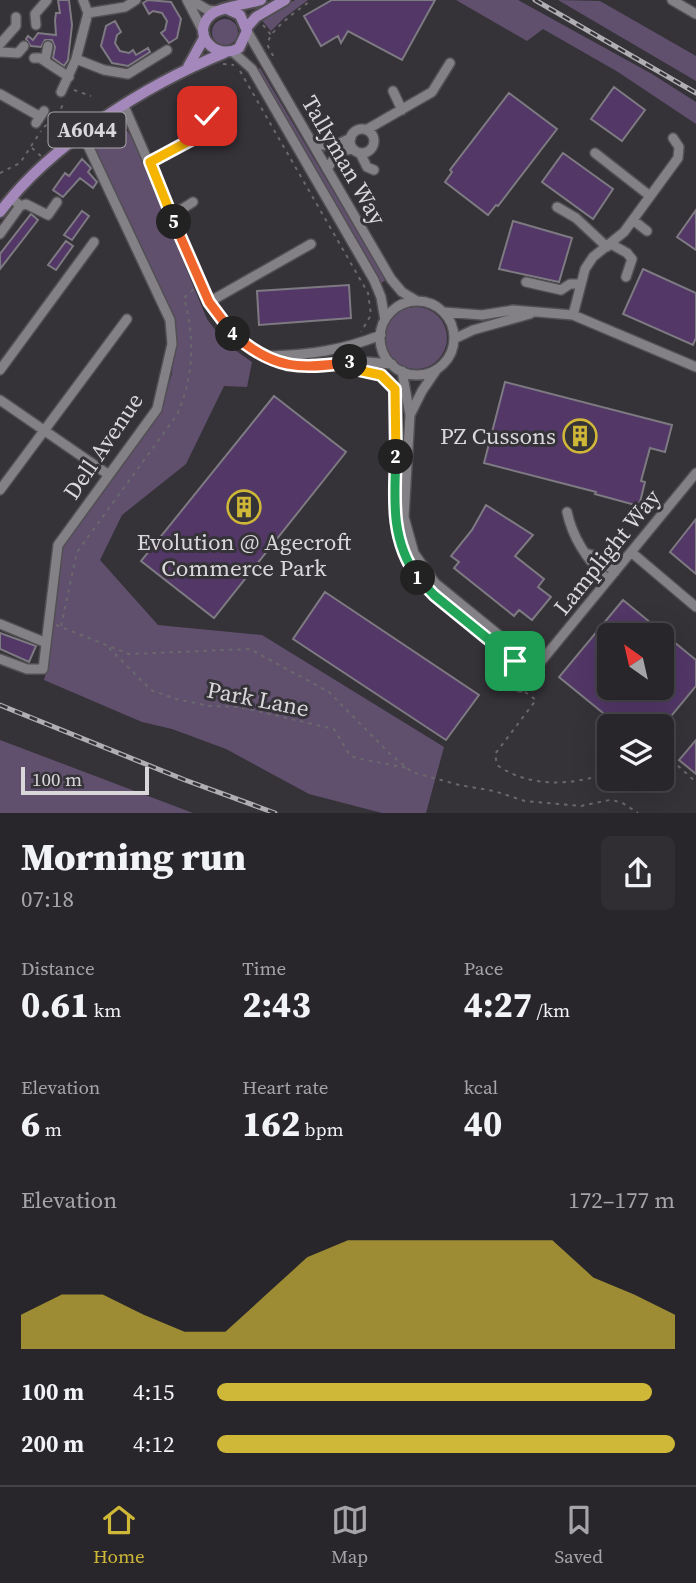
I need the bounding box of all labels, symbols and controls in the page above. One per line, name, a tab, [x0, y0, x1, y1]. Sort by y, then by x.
pin	[177, 86, 237, 146]
street label: Tallyman Way	[294, 89, 394, 231]
icon: check	[188, 97, 226, 135]
road number: A6044	[48, 113, 126, 148]
pin: 5	[156, 204, 192, 240]
text: 5	[168, 208, 179, 234]
pin: 4	[216, 316, 250, 352]
text: 4	[227, 320, 238, 346]
pin: 3	[332, 344, 368, 380]
text: 3	[344, 348, 355, 374]
street label: Dell Avenue	[56, 386, 150, 506]
building icon: PZ Cussons	[561, 417, 599, 455]
place label: PZ Cussons	[440, 420, 556, 452]
pin: 2	[378, 440, 414, 475]
text: 2	[390, 443, 401, 469]
street label: Lamplight Way	[546, 482, 668, 622]
building icon: Evolution @ Agecroft Commerce Park	[225, 488, 263, 526]
place label: Evolution @ Agecroft Commerce Park	[137, 526, 352, 584]
pin: 1	[400, 560, 436, 596]
text: 1	[412, 564, 423, 590]
north arrow	[597, 623, 674, 700]
map controls	[597, 623, 674, 791]
pin	[485, 631, 545, 691]
icon: arrive	[496, 642, 534, 680]
street label: Park Lane	[204, 673, 312, 725]
button: layers	[597, 714, 674, 791]
scale bar	[21, 764, 149, 796]
text: 100 m	[32, 766, 82, 792]
text: Morning run	[21, 831, 246, 883]
button: share	[601, 836, 675, 910]
text: 07:18	[21, 883, 74, 915]
text: Distance	[21, 955, 95, 981]
text: Time	[242, 955, 286, 981]
text: Pace	[464, 955, 503, 981]
text: 0.61	[21, 981, 89, 1029]
text: 2:43	[242, 981, 311, 1029]
text: 4:27	[464, 981, 532, 1029]
text: km	[89, 997, 121, 1023]
text: /km	[532, 997, 570, 1023]
text: Elevation	[21, 1074, 100, 1100]
text: Heart rate	[242, 1074, 328, 1100]
text: kcal	[464, 1074, 498, 1100]
text: 6	[21, 1100, 40, 1148]
text: 162	[242, 1100, 300, 1148]
text: 40	[464, 1100, 502, 1148]
text: m	[40, 1116, 62, 1142]
text: bpm	[300, 1116, 344, 1142]
text: Elevation	[21, 1184, 117, 1216]
text: 172–177 m	[568, 1184, 675, 1216]
text: 100 m	[21, 1376, 84, 1408]
text: 4:15	[133, 1376, 174, 1408]
text: 200 m	[21, 1428, 84, 1460]
text: 4:12	[133, 1428, 174, 1460]
tab: Home	[93, 1501, 145, 1569]
tab: Map	[331, 1501, 369, 1569]
tab: Saved	[554, 1501, 603, 1569]

